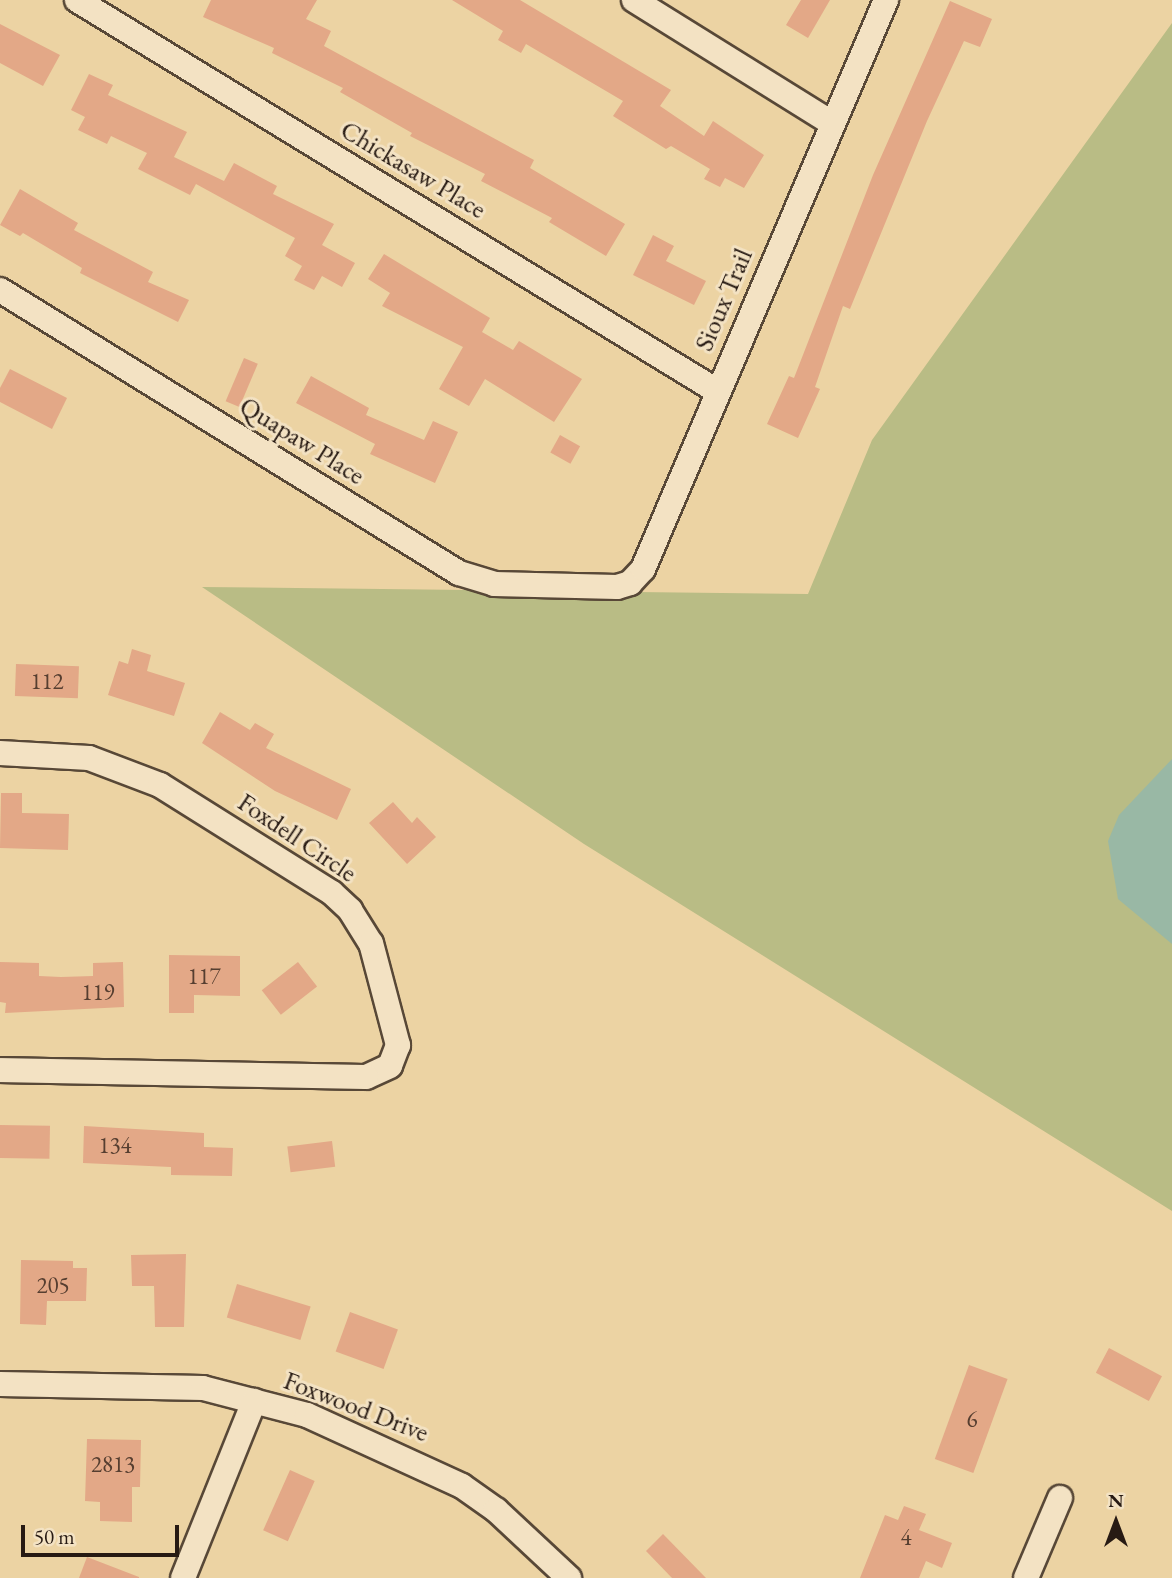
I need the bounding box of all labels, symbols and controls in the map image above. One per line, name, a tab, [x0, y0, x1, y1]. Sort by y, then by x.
street label: Chickasaw Place	[335, 114, 491, 226]
street label: Sioux Trail	[689, 244, 759, 356]
street label: Quapaw Place	[234, 390, 370, 492]
house number: 112	[30, 667, 64, 695]
street label: Foxdell Circle	[232, 787, 362, 889]
house number: 117	[187, 962, 221, 990]
house number: 119	[81, 978, 115, 1006]
house number: 134	[98, 1131, 132, 1159]
house number: 205	[36, 1271, 70, 1299]
street label: Foxwood Drive	[279, 1365, 433, 1449]
house number: 6	[966, 1405, 978, 1433]
house number: 2813	[91, 1450, 135, 1478]
north arrow	[1081, 1487, 1151, 1557]
text: N	[1108, 1488, 1124, 1513]
scale bar	[24, 1512, 182, 1556]
text: 50 m	[34, 1523, 75, 1550]
house number: 4	[900, 1523, 912, 1551]

